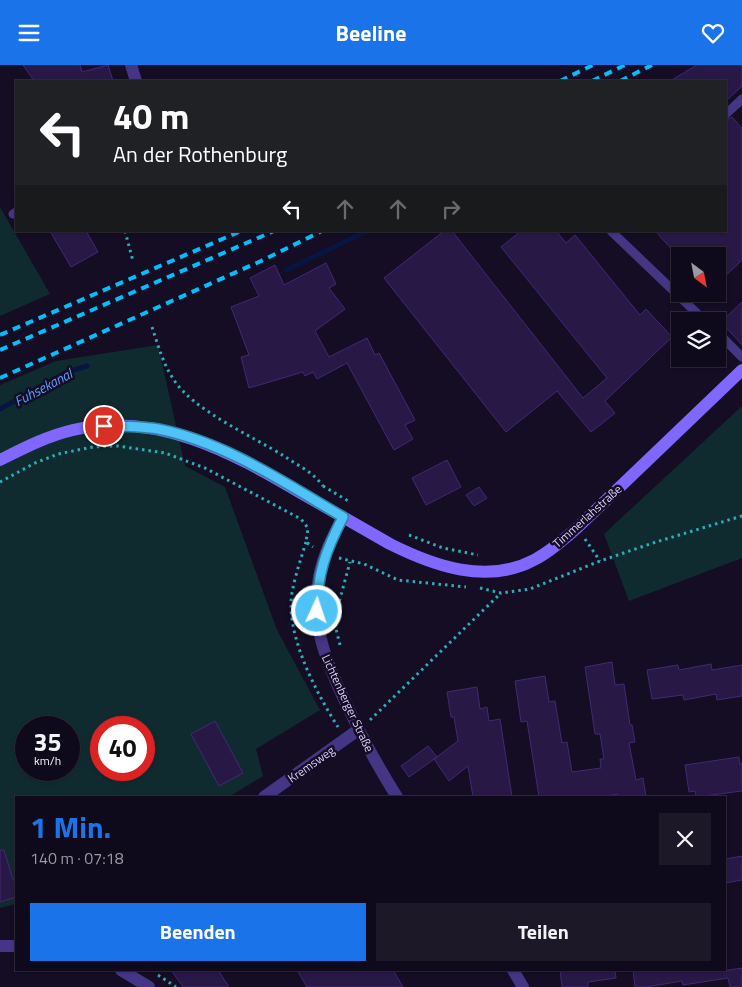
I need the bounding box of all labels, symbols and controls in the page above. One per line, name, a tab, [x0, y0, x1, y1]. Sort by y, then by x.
text: Beeline	[336, 16, 406, 50]
icon: menu	[15, 19, 43, 47]
icon: heart	[699, 19, 727, 47]
text: 40 m	[113, 89, 189, 143]
icon: left	[30, 100, 95, 165]
text: An der Rothenburg	[113, 137, 287, 171]
icon: left	[278, 195, 306, 223]
icon: ahead	[331, 195, 359, 223]
icon: ahead	[384, 195, 412, 223]
icon: right	[437, 195, 465, 223]
north arrow	[671, 247, 726, 303]
map controls	[671, 247, 726, 367]
button: layers	[671, 312, 726, 367]
water label: Fuhsekanal	[10, 362, 78, 411]
pin	[83, 405, 125, 447]
icon: arrive	[90, 412, 118, 440]
street label: Timmerlahstraße	[548, 480, 626, 552]
position arrow	[290, 584, 342, 636]
street label: Lichtenberger Straße	[317, 651, 379, 755]
speed limit sign: 40	[90, 716, 155, 781]
text: 35	[33, 723, 62, 761]
street label: Kremsweg	[284, 741, 338, 787]
text: km/h	[34, 751, 61, 770]
text: 1 Min.	[30, 804, 111, 850]
button: close	[659, 813, 711, 865]
text: 140 m · 07:18	[30, 846, 124, 870]
button: Beenden	[30, 903, 366, 961]
button: Teilen	[376, 903, 711, 961]

